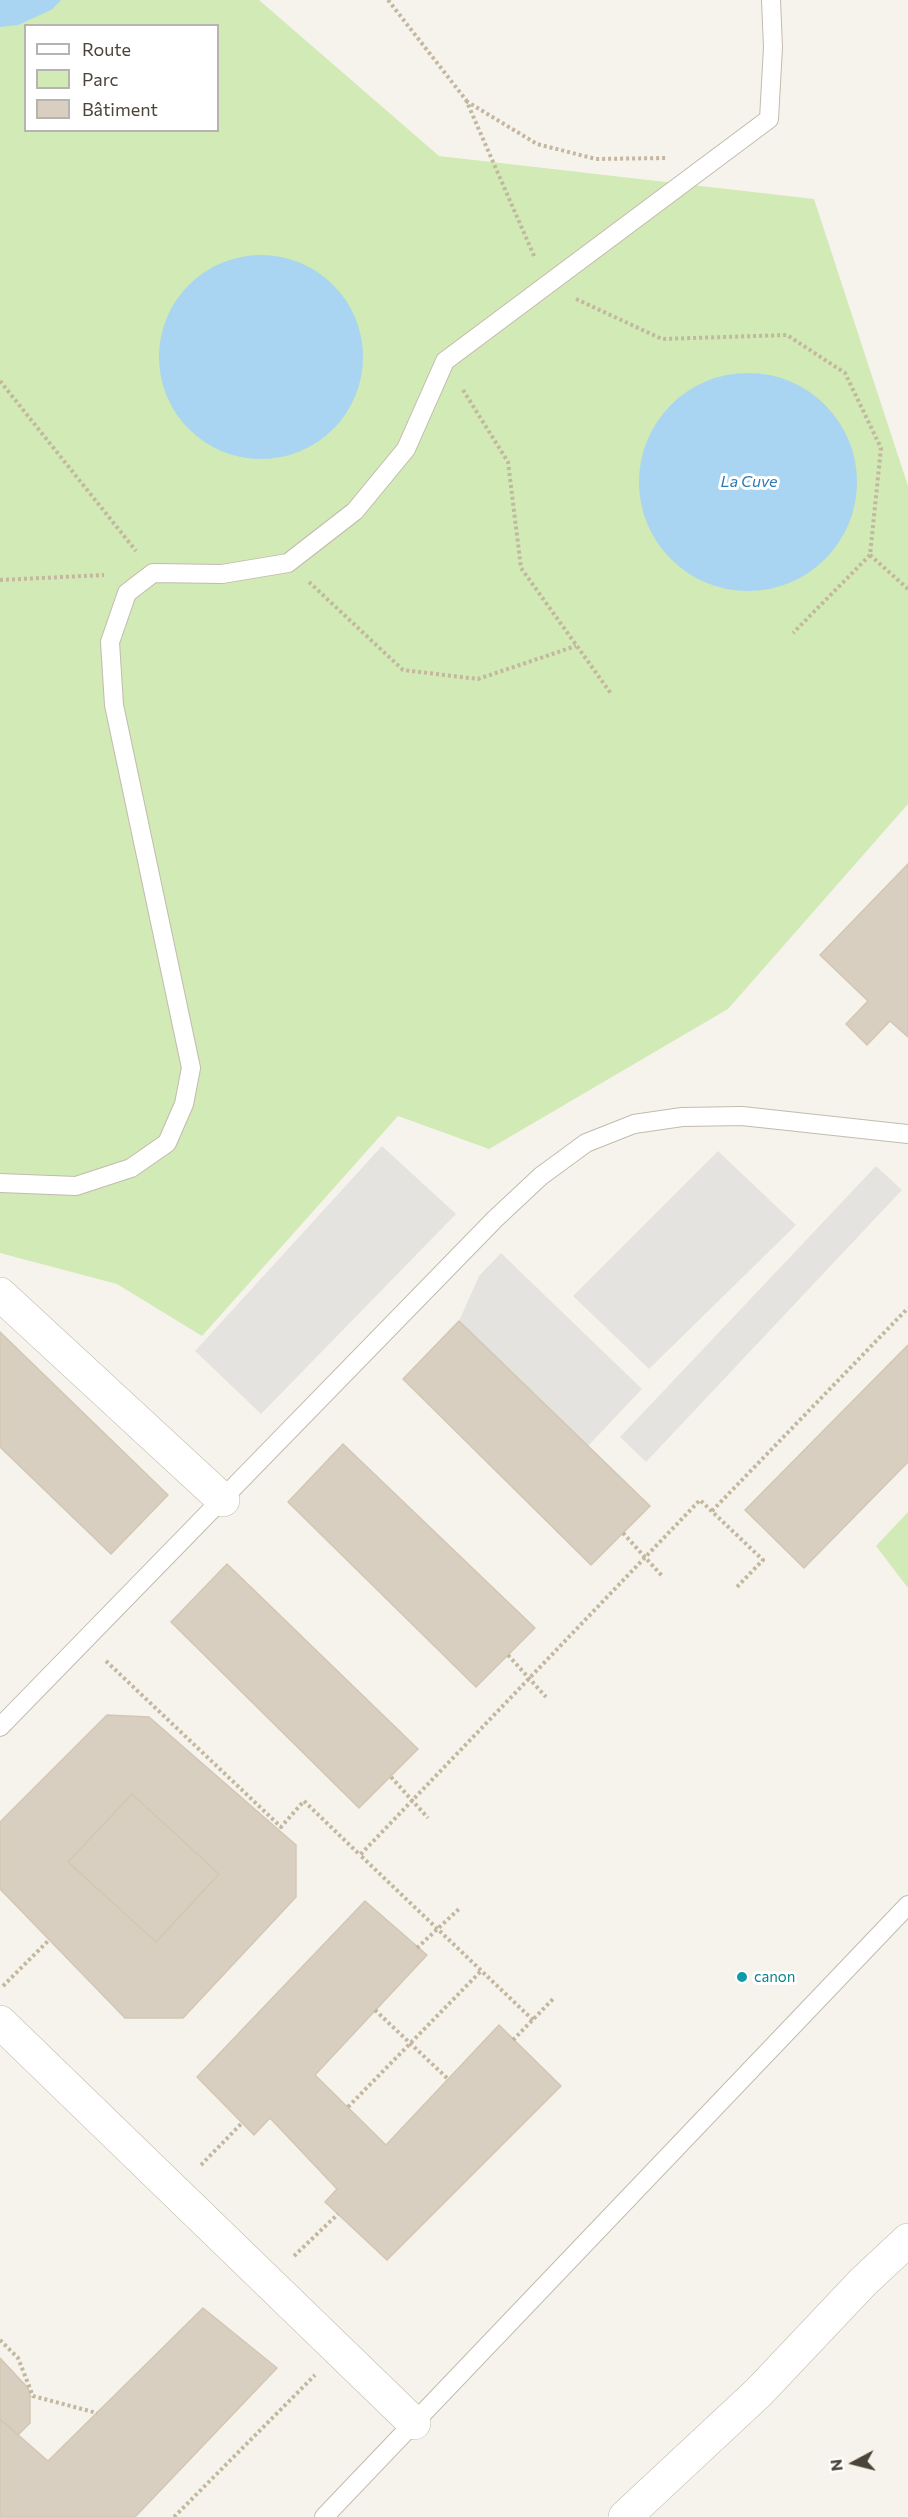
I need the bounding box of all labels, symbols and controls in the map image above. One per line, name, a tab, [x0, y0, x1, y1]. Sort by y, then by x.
legend	[24, 24, 219, 132]
text: Route	[82, 38, 131, 60]
text: Parc	[82, 68, 119, 90]
text: Bâtiment	[82, 98, 158, 120]
water label: La Cuve	[721, 472, 777, 492]
place label: canon	[754, 1968, 795, 1986]
marker: canon	[735, 1970, 749, 1984]
north arrow	[824, 2433, 884, 2493]
text: N	[825, 2458, 846, 2472]

